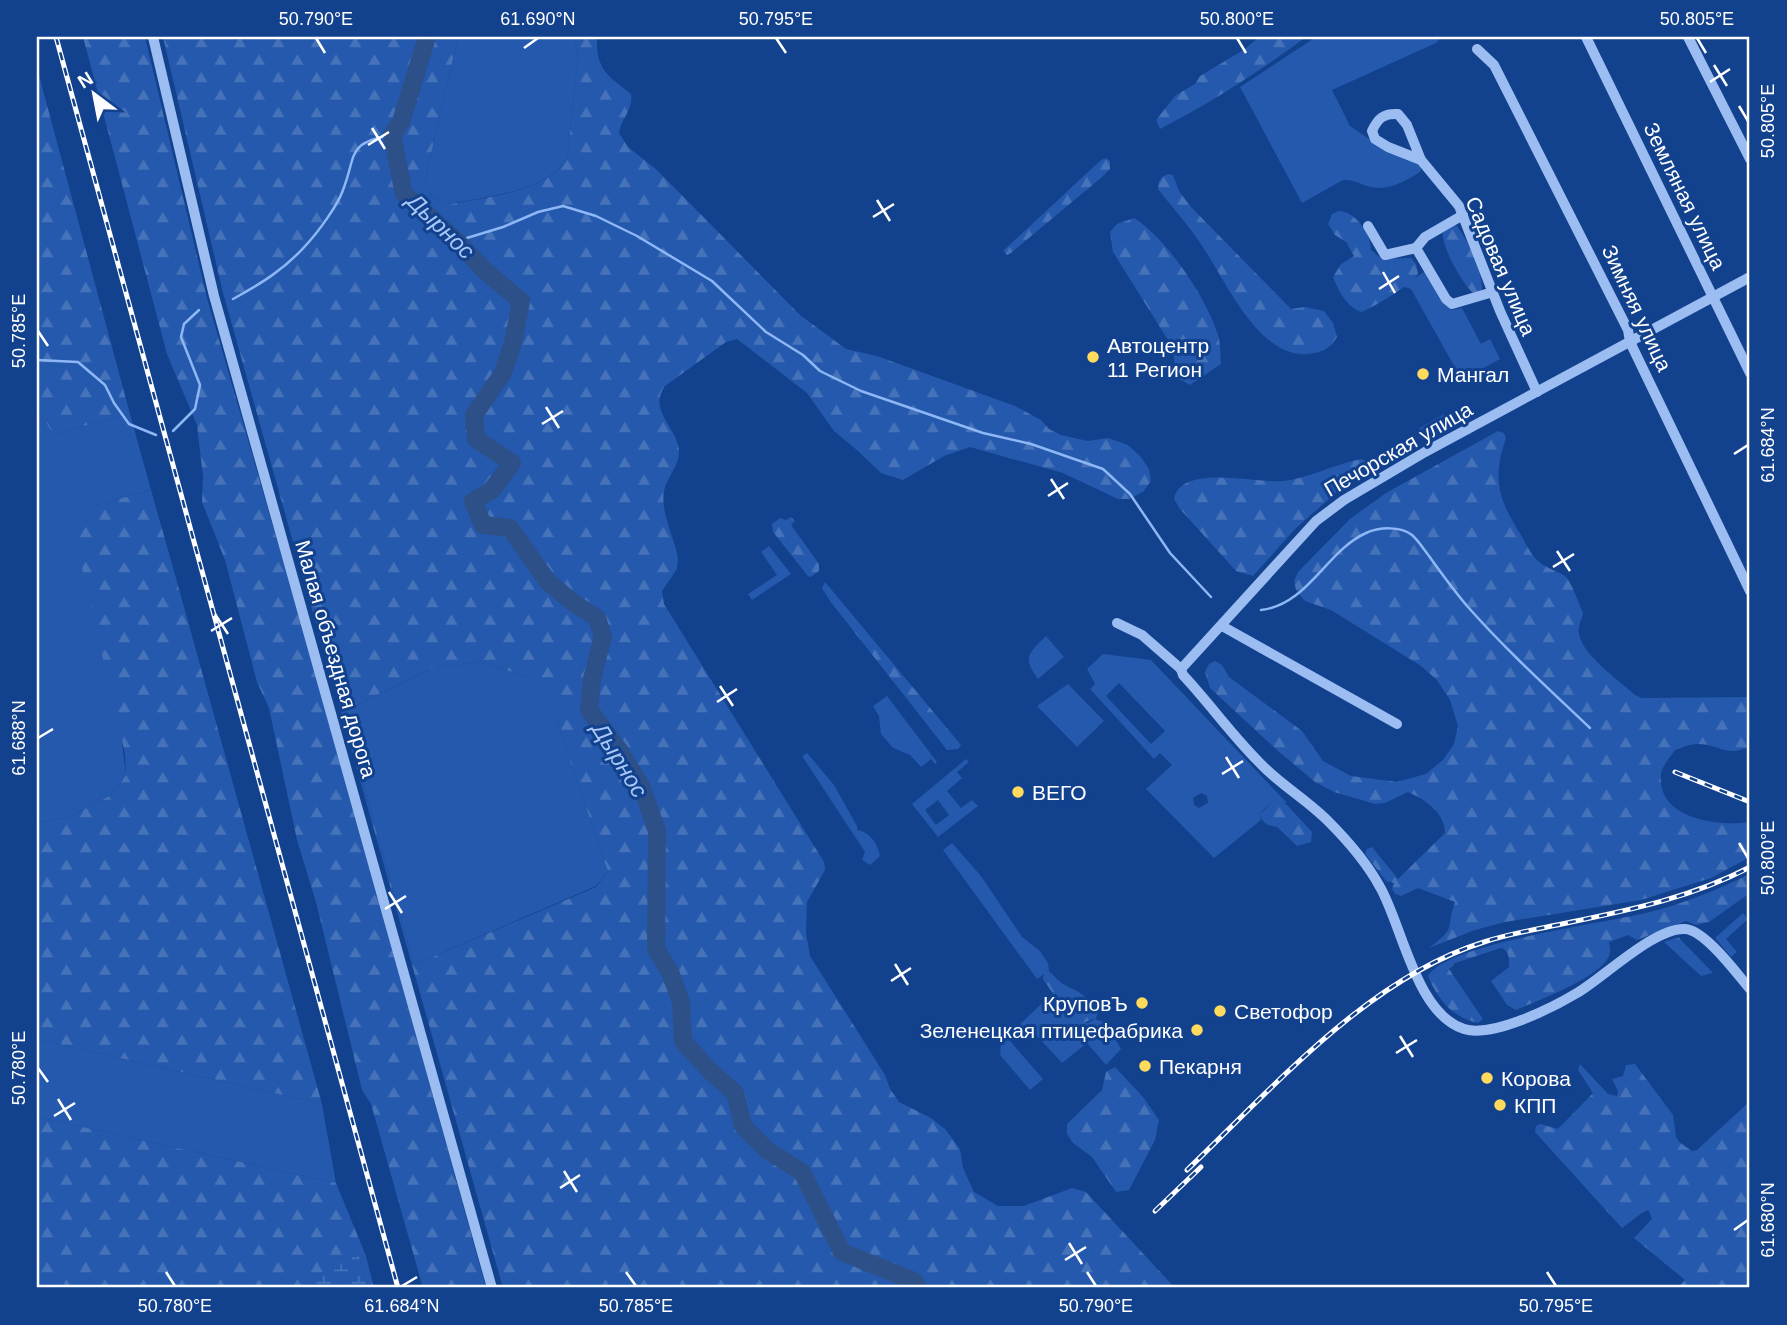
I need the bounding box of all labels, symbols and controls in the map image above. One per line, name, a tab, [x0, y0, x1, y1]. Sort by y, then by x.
text: 50.790°E	[279, 9, 353, 29]
text: 61.690°N	[500, 9, 576, 29]
text: 50.795°E	[739, 9, 813, 29]
text: 50.800°E	[1200, 9, 1274, 29]
text: 50.805°E	[1660, 9, 1734, 29]
north arrow	[60, 60, 130, 130]
text: N	[74, 67, 97, 93]
text: 50.805°E	[1758, 84, 1778, 158]
street label: Земляная улица	[1639, 119, 1731, 274]
water label: Дырнос	[400, 186, 480, 264]
street label: Садовая улица	[1461, 193, 1541, 339]
street label: Зимняя улица	[1598, 241, 1676, 375]
text: 50.785°E	[9, 294, 29, 368]
place label: Автоцентр 11 Регион	[1107, 334, 1209, 381]
marker: Автоцентр 11 Регион	[1085, 349, 1101, 365]
place label: Мангал	[1437, 363, 1509, 386]
marker: Мангал	[1415, 366, 1431, 382]
street label: Печорская улица	[1320, 397, 1476, 501]
text: 61.684°N	[1758, 407, 1778, 483]
street label: Малая объездная дорога	[291, 538, 381, 781]
text: 61.688°N	[9, 700, 29, 776]
water label: Дырнос	[585, 715, 653, 802]
place label: ВЕГО	[1032, 781, 1087, 804]
marker: ВЕГО	[1010, 784, 1026, 800]
text: 50.800°E	[1758, 821, 1778, 895]
place label: КруповЪ	[1043, 992, 1128, 1015]
marker: КруповЪ	[1134, 995, 1150, 1011]
place label: Светофор	[1234, 1000, 1333, 1023]
marker: Светофор	[1212, 1003, 1228, 1019]
place label: Зеленецкая птицефабрика	[920, 1019, 1183, 1042]
marker: Зеленецкая птицефабрика	[1189, 1022, 1205, 1038]
text: 50.780°E	[9, 1031, 29, 1105]
place label: Пекарня	[1159, 1055, 1242, 1078]
marker: Пекарня	[1137, 1058, 1153, 1074]
place label: Корова	[1501, 1067, 1571, 1090]
marker: Корова	[1479, 1070, 1495, 1086]
place label: КПП	[1514, 1094, 1556, 1117]
marker: КПП	[1492, 1097, 1508, 1113]
text: 61.680°N	[1758, 1182, 1778, 1258]
text: 50.780°E	[138, 1296, 212, 1316]
text: 61.684°N	[364, 1296, 440, 1316]
text: 50.785°E	[599, 1296, 673, 1316]
text: 50.790°E	[1059, 1296, 1133, 1316]
text: 50.795°E	[1519, 1296, 1593, 1316]

